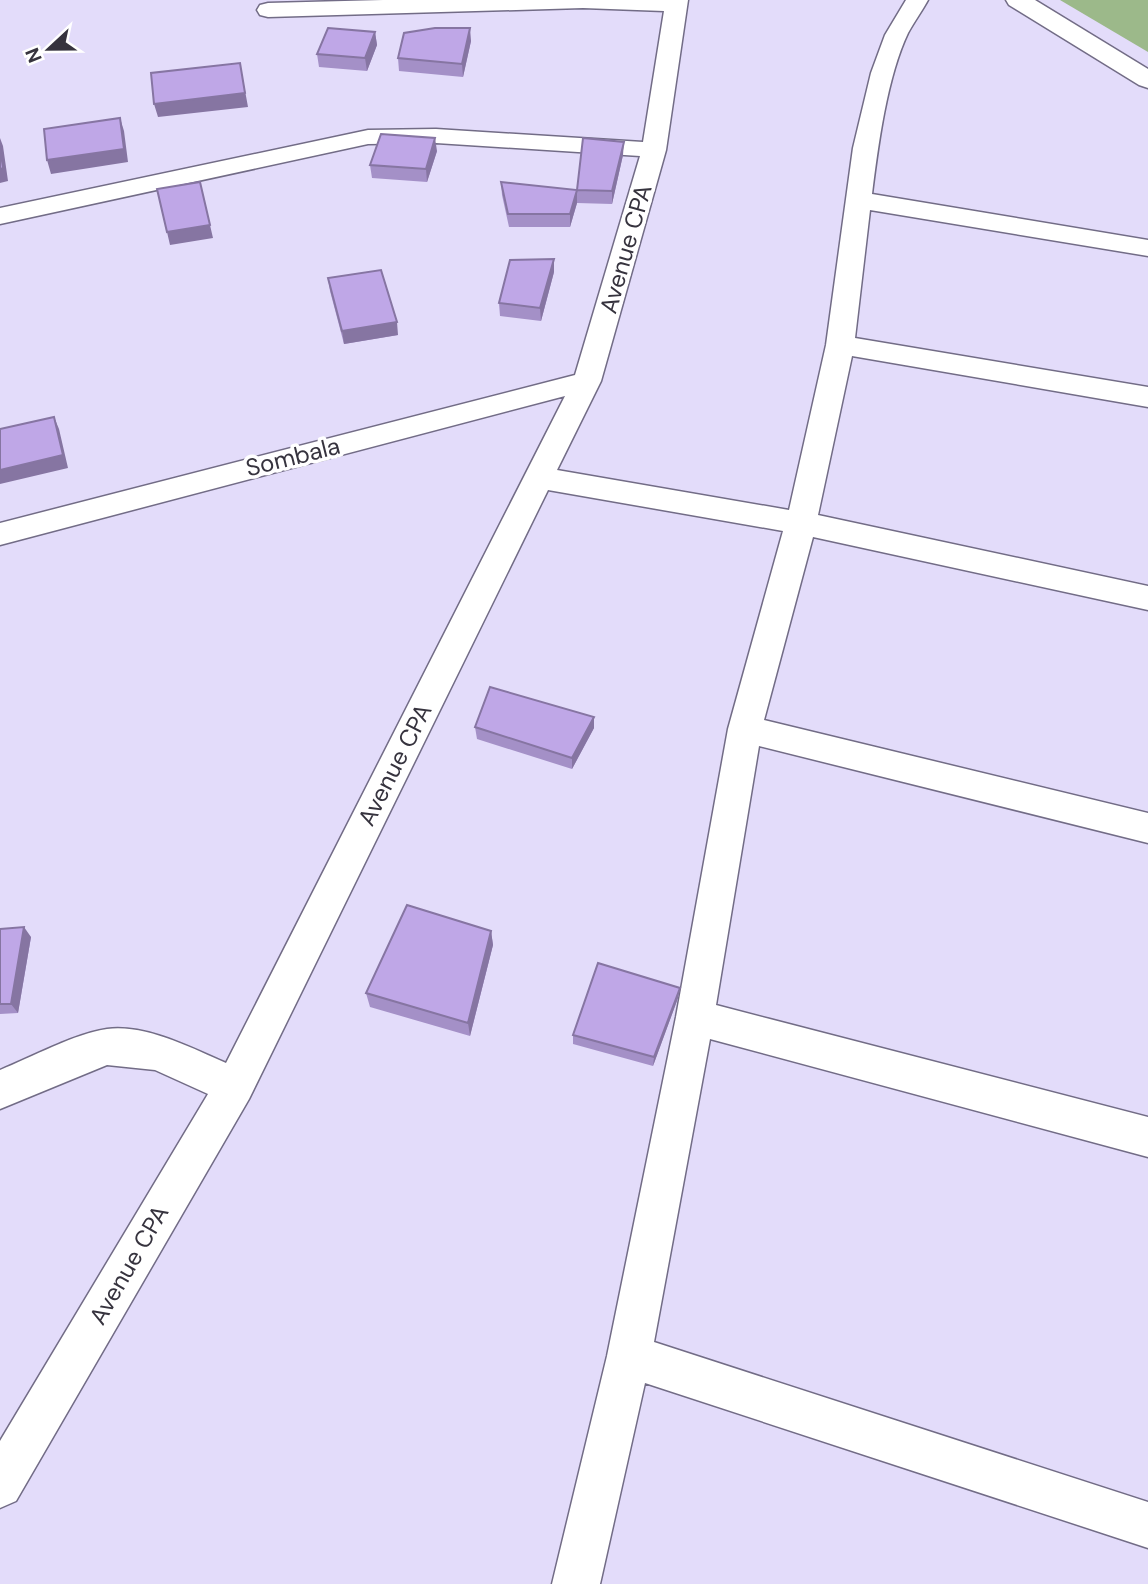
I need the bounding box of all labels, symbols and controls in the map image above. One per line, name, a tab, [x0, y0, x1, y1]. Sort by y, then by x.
north arrow	[14, 14, 84, 84]
text: N	[20, 44, 48, 66]
street label: Avenue CPA	[592, 181, 659, 317]
street label: Sombala	[243, 430, 343, 483]
street label: Avenue CPA	[351, 698, 439, 831]
street label: Avenue CPA	[82, 1199, 175, 1330]

